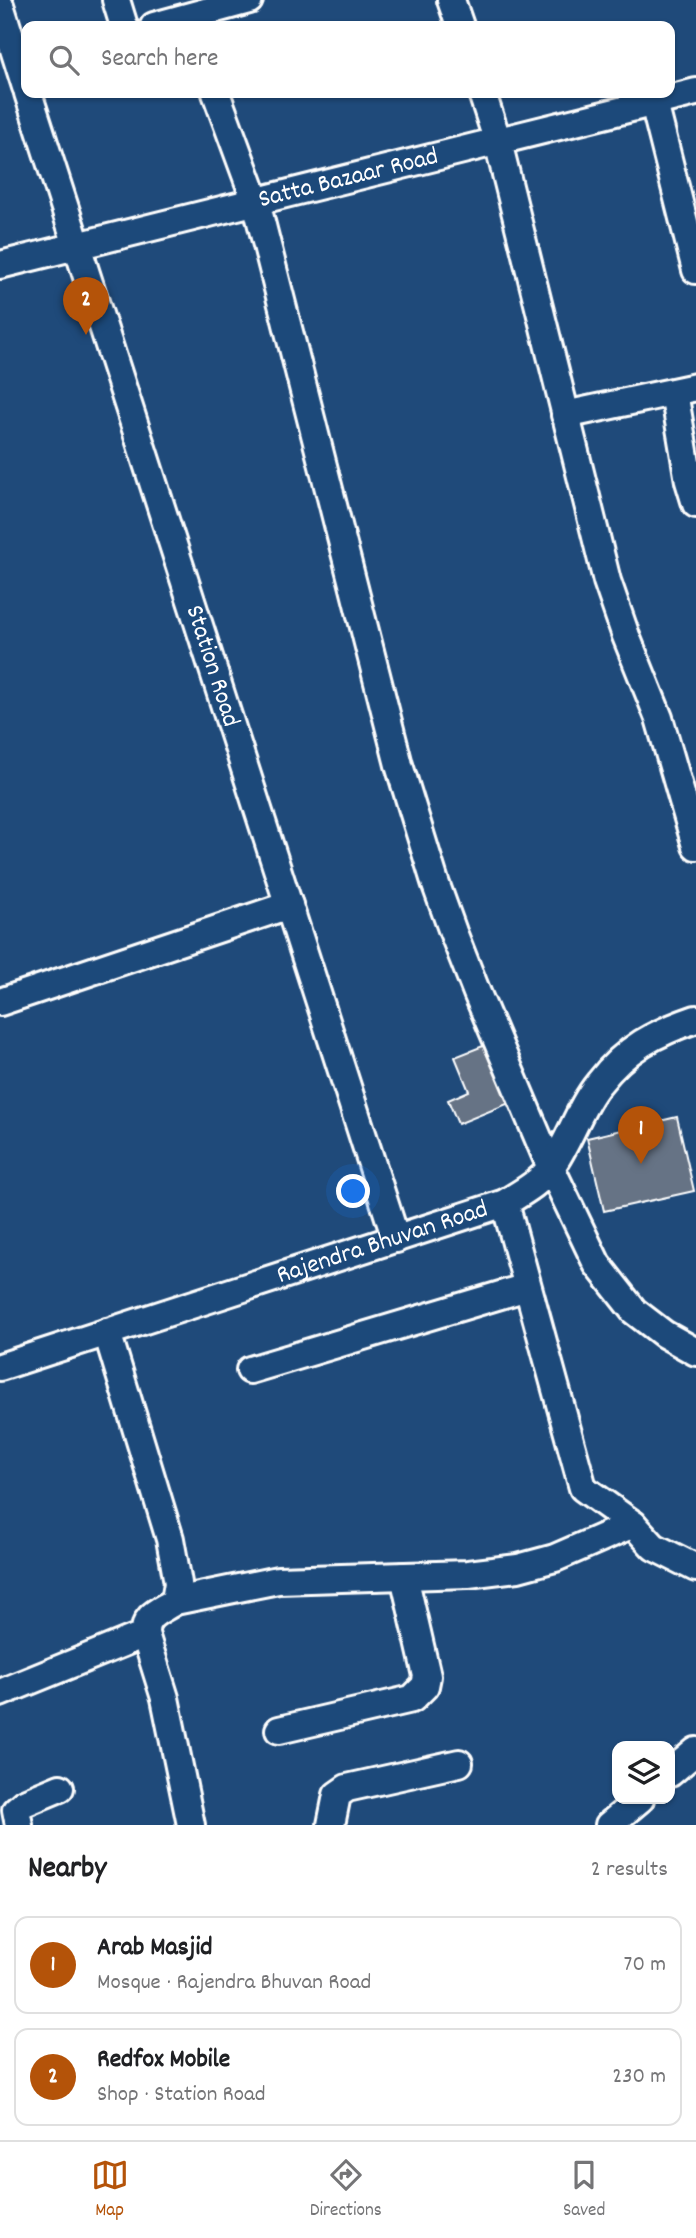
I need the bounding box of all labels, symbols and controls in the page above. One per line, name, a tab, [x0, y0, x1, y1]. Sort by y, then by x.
search box	[21, 21, 675, 98]
icon: search	[45, 41, 83, 79]
text: Search here	[101, 41, 219, 78]
street label: Satta Bazaar Road	[255, 138, 442, 219]
pin: 2	[63, 277, 109, 335]
street label: Station Road	[175, 601, 249, 732]
pin: 1	[618, 1106, 664, 1164]
your location	[336, 1174, 370, 1208]
street label: Rajendra Bhuvan Road	[272, 1191, 493, 1294]
map controls	[612, 1741, 675, 1804]
button: layers	[612, 1741, 675, 1804]
text: Nearby	[28, 1849, 106, 1892]
text: 2 results	[591, 1854, 668, 1887]
text: Arab Masjid	[97, 1930, 212, 1967]
text: 1	[50, 1949, 56, 1982]
text: 70 m	[624, 1949, 666, 1982]
text: Mosque · Rajendra Bhuvan Road	[97, 1967, 371, 2000]
text: Redfox Mobile	[97, 2042, 230, 2079]
text: 2	[48, 2061, 58, 2094]
text: 230 m	[612, 2061, 666, 2094]
text: Shop · Station Road	[97, 2079, 266, 2112]
tab: Map	[91, 2156, 129, 2225]
tab: Directions	[310, 2156, 382, 2225]
tab: Saved	[563, 2156, 605, 2225]

